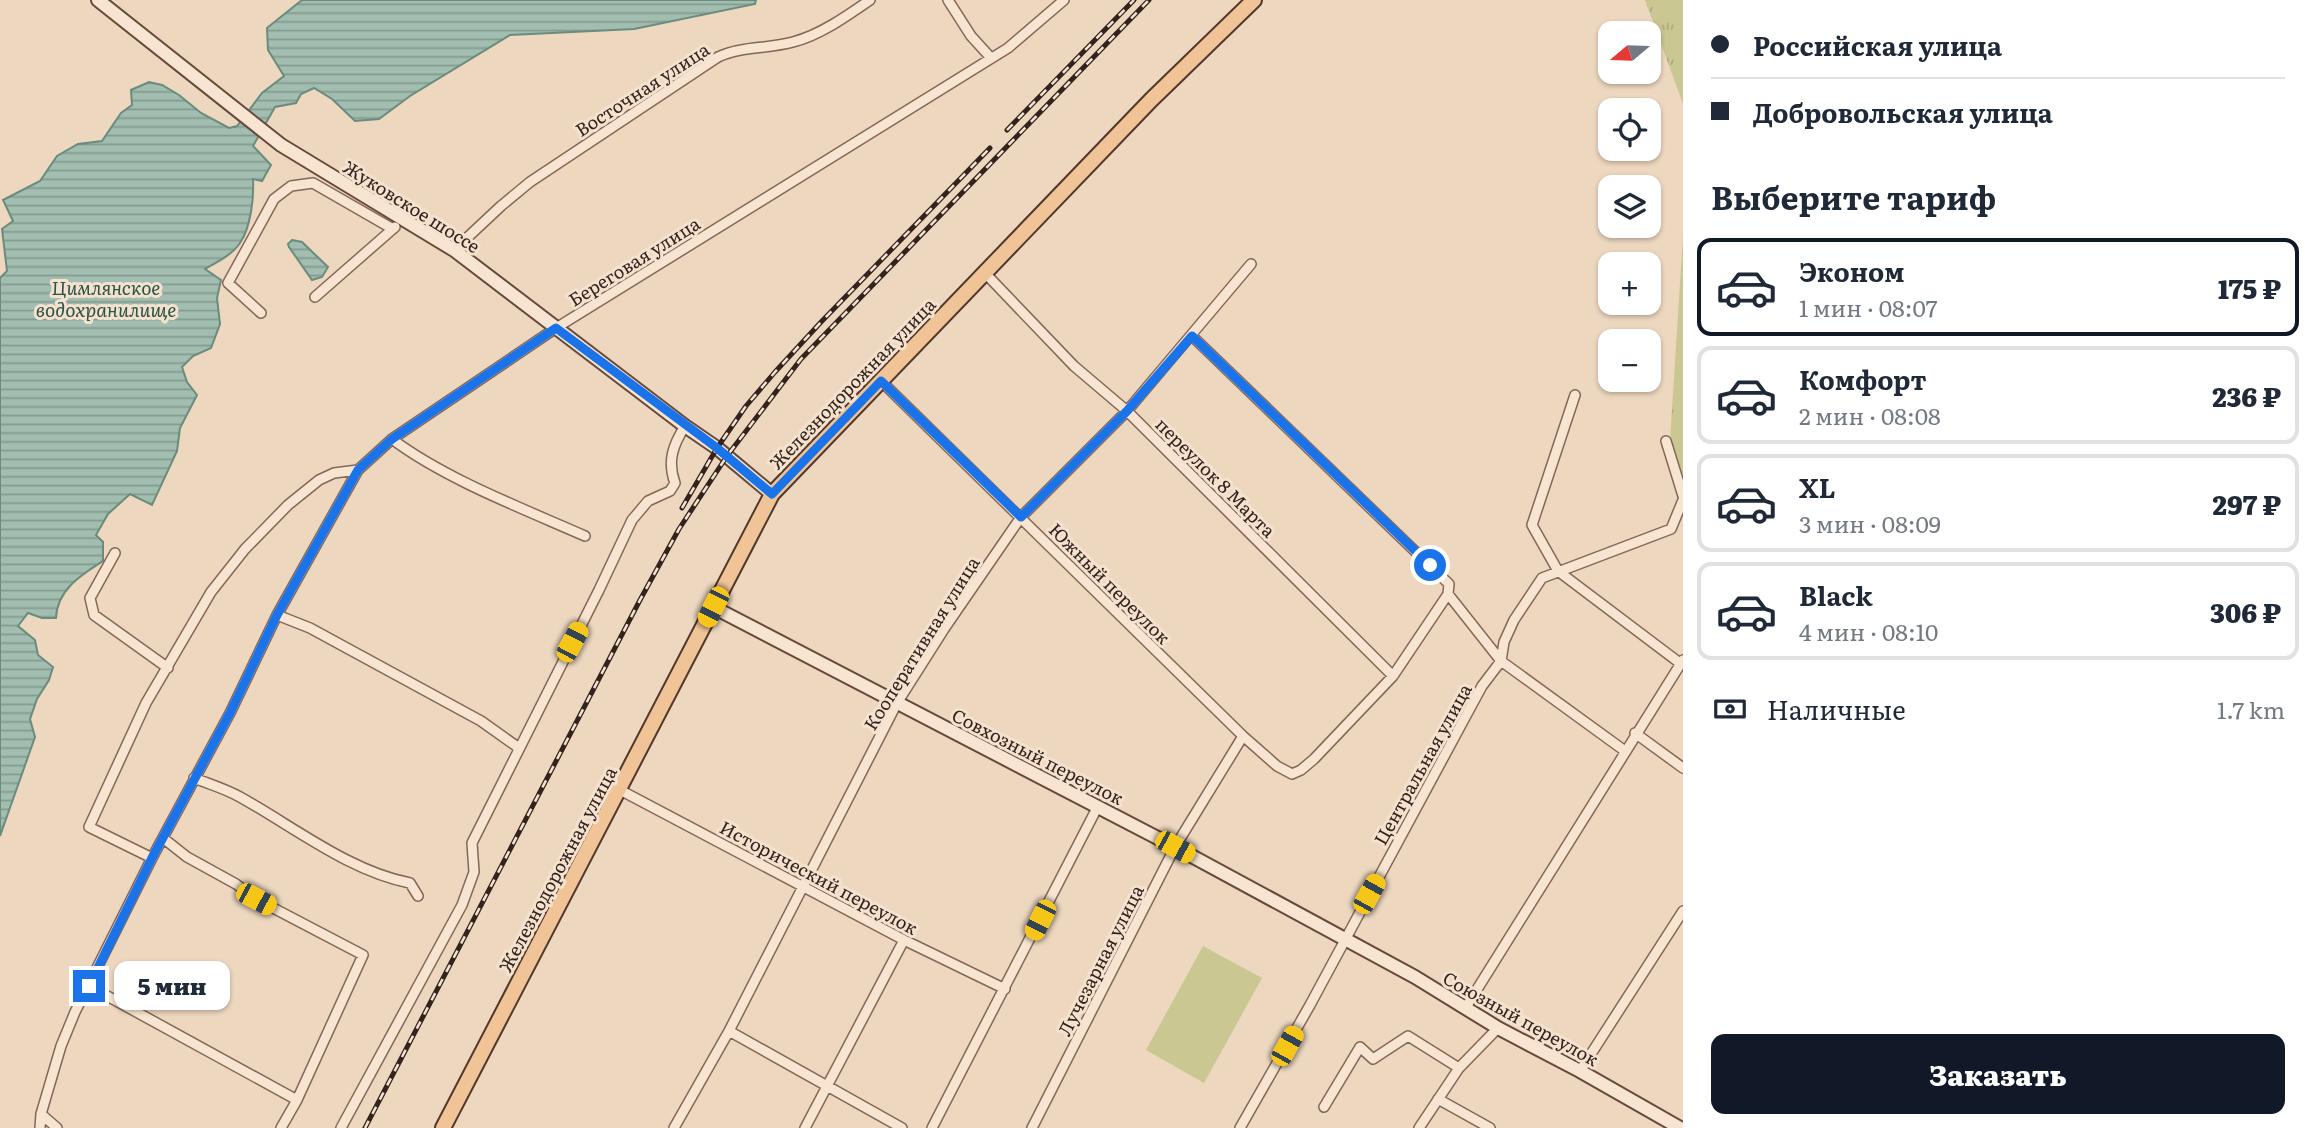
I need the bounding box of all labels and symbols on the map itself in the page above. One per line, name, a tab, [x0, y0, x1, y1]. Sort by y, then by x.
north arrow	[1598, 21, 1661, 84]
street label: Восточная улица	[570, 35, 715, 143]
street label: Жуковское шоссе	[338, 153, 486, 259]
street label: Береговая улица	[563, 209, 705, 312]
water label: Цимлянское водохранилище	[36, 273, 176, 323]
street label: Железнодорожная улица	[763, 291, 942, 475]
street label: переулок 8 Марта	[1150, 411, 1282, 543]
street label: Южный переулок	[1043, 516, 1177, 650]
route start	[1414, 549, 1446, 581]
street label: Кооперативная улица	[856, 551, 986, 735]
car	[695, 584, 732, 630]
car	[553, 619, 592, 665]
street label: Центральная улица	[1366, 678, 1478, 850]
street label: Совхозный переулок	[948, 701, 1129, 811]
street label: Железнодорожная улица	[491, 761, 623, 977]
street label: Исторический переулок	[715, 813, 923, 941]
car	[1152, 828, 1199, 866]
car	[1350, 871, 1389, 917]
car	[233, 880, 280, 918]
street label: Лучезарная улица	[1050, 880, 1150, 1040]
car	[1022, 897, 1059, 943]
callout: 5 мин	[114, 962, 229, 1010]
street label: Союзный переулок	[1438, 964, 1604, 1072]
route end	[73, 970, 105, 1002]
car	[1268, 1023, 1307, 1069]

